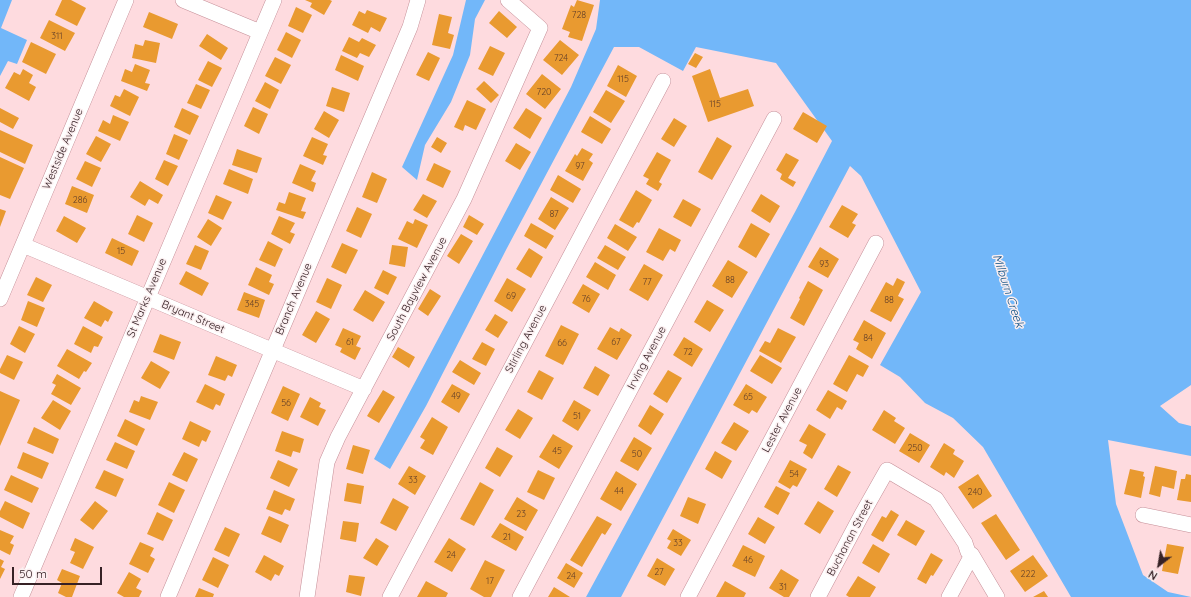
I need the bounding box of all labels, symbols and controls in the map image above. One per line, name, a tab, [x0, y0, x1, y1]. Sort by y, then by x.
house number: 728	[572, 10, 586, 20]
house number: 311	[51, 31, 63, 41]
house number: 724	[554, 53, 568, 63]
house number: 115	[617, 74, 629, 84]
house number: 720	[537, 87, 551, 97]
house number: 115	[709, 99, 721, 109]
street label: Westside Avenue	[40, 106, 86, 192]
house number: 97	[575, 161, 585, 171]
house number: 286	[73, 195, 87, 205]
house number: 87	[549, 209, 559, 219]
street label: South Bayview Avenue	[384, 235, 450, 343]
house number: 15	[117, 246, 125, 256]
water label: Milburn Creek	[989, 252, 1027, 330]
street label: St Marks Avenue	[124, 257, 170, 339]
house number: 93	[819, 259, 829, 269]
street label: Branch Avenue	[273, 261, 315, 337]
house number: 88	[725, 275, 735, 285]
house number: 77	[642, 277, 652, 287]
house number: 69	[506, 291, 516, 301]
house number: 76	[581, 294, 591, 304]
house number: 88	[884, 295, 894, 305]
street label: Bryant Street	[159, 298, 227, 336]
house number: 345	[245, 299, 259, 309]
street label: Stirling Avenue	[503, 303, 549, 375]
street label: Irving Avenue	[625, 324, 669, 392]
house number: 84	[863, 333, 873, 343]
house number: 61	[346, 337, 354, 347]
house number: 67	[611, 337, 621, 347]
house number: 66	[557, 338, 567, 348]
house number: 72	[683, 347, 693, 357]
street label: Lester Avenue	[759, 385, 805, 455]
house number: 49	[451, 391, 461, 401]
house number: 65	[743, 392, 753, 402]
house number: 56	[281, 398, 291, 408]
house number: 51	[573, 411, 581, 421]
house number: 250	[907, 443, 923, 453]
house number: 45	[552, 446, 562, 456]
house number: 50	[632, 449, 642, 459]
house number: 54	[789, 469, 799, 479]
house number: 33	[408, 475, 418, 485]
house number: 44	[614, 486, 624, 496]
house number: 240	[968, 487, 982, 497]
street label: Buchanan Street	[824, 498, 876, 578]
house number: 23	[516, 509, 526, 519]
house number: 21	[503, 532, 511, 542]
house number: 33	[673, 538, 683, 548]
north arrow	[1139, 545, 1179, 585]
house number: 24	[446, 550, 456, 560]
house number: 46	[743, 555, 753, 565]
scale bar	[14, 559, 104, 585]
text: 50 m	[19, 566, 47, 581]
house number: 27	[654, 567, 664, 577]
text: N	[1146, 567, 1160, 583]
house number: 222	[1021, 569, 1035, 579]
house number: 24	[566, 571, 576, 581]
house number: 17	[486, 576, 494, 586]
house number: 31	[779, 582, 787, 592]

